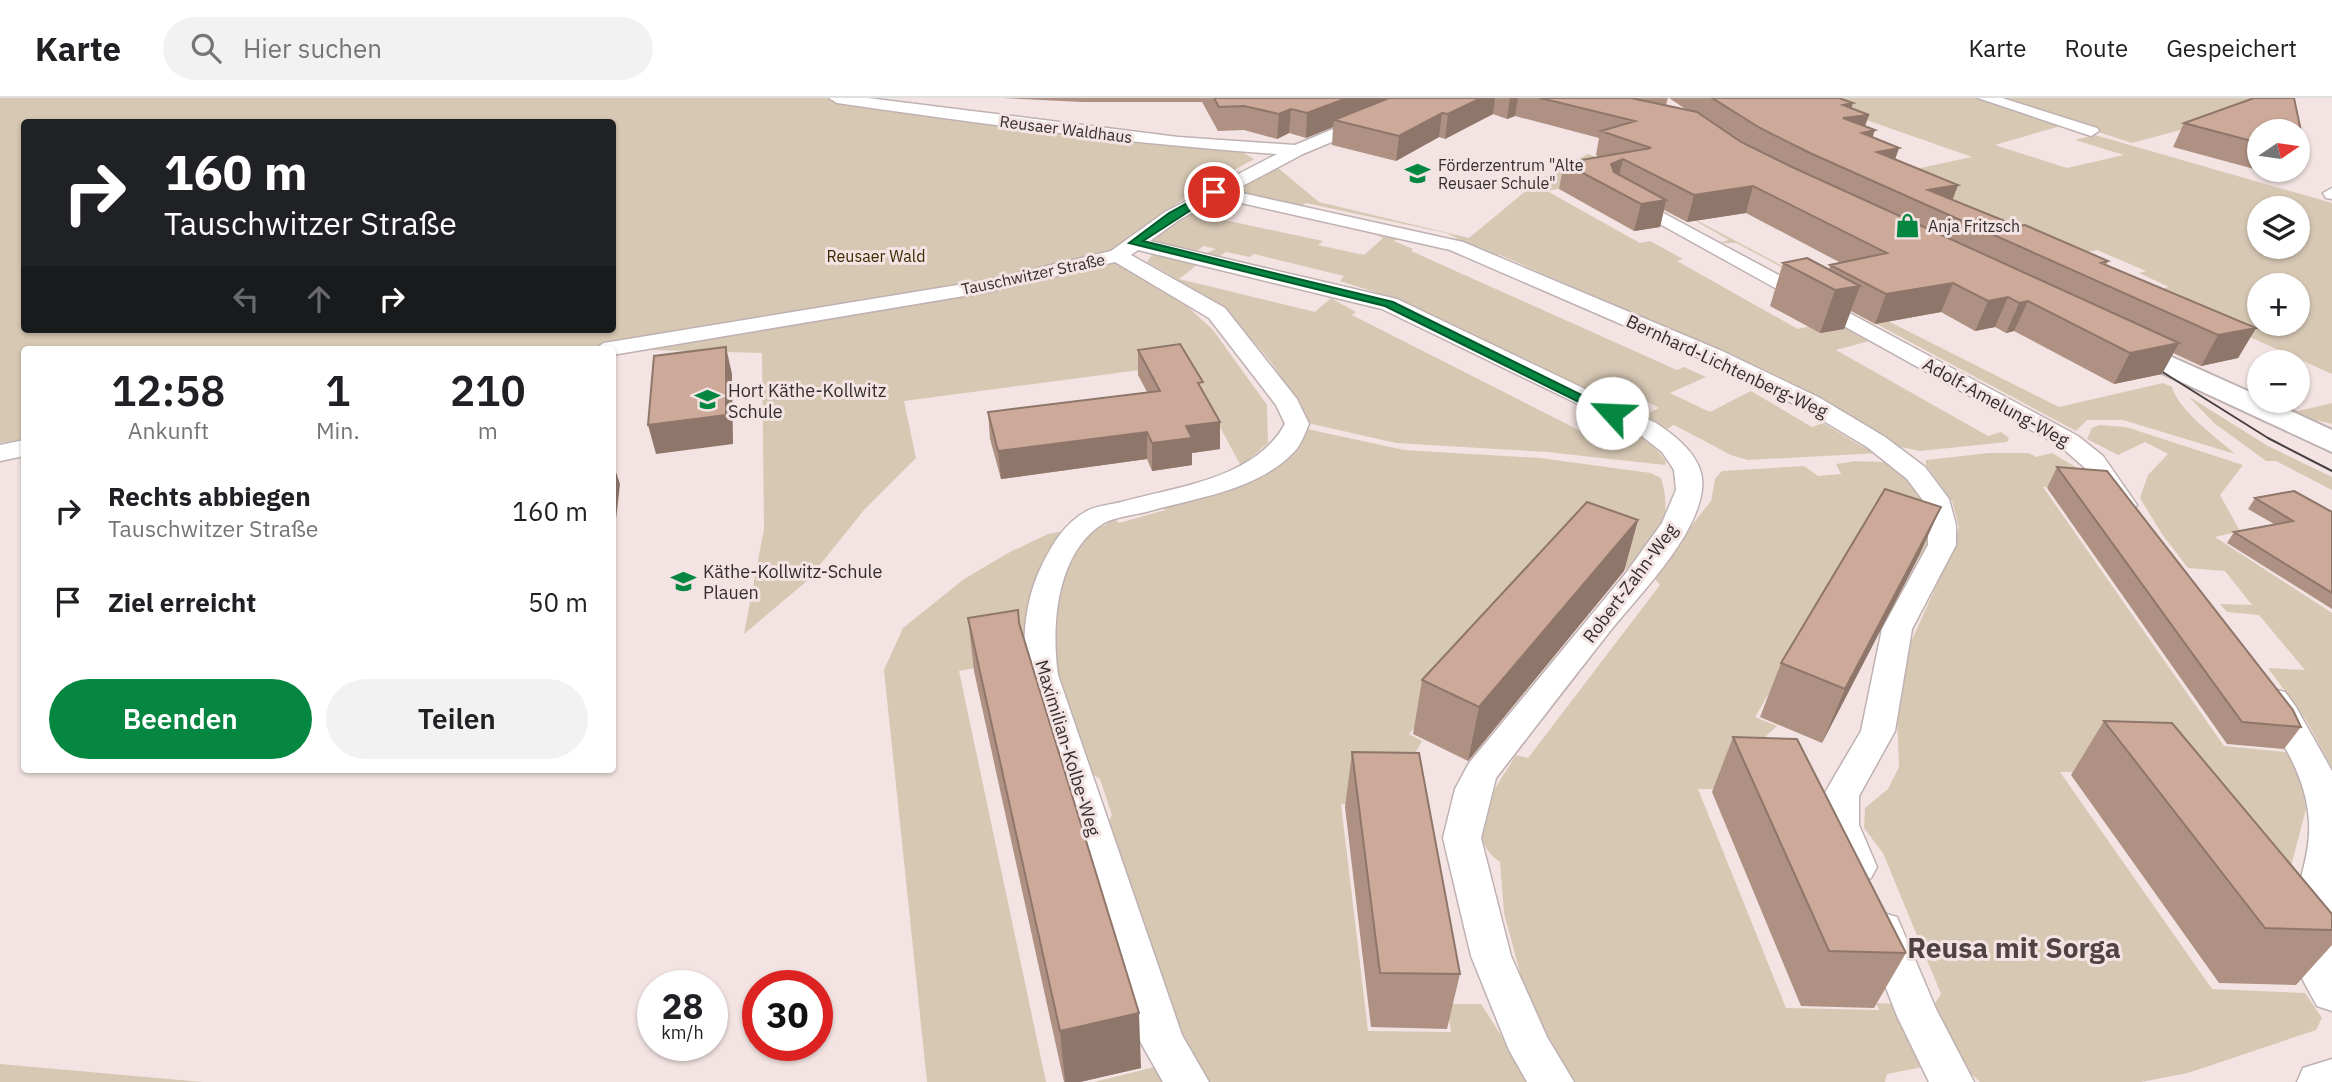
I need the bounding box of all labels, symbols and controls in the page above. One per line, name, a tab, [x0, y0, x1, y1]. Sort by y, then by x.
search box	[163, 17, 653, 80]
text: Karte	[35, 27, 121, 70]
icon: search	[187, 29, 225, 67]
text: Hier suchen	[243, 31, 382, 65]
text: Karte	[1968, 32, 2027, 64]
text: Route	[2065, 32, 2128, 64]
text: Gespeichert	[2166, 32, 2297, 64]
street label: Reusaer Waldhaus	[999, 111, 1133, 147]
north arrow	[2247, 119, 2310, 182]
map controls	[2247, 119, 2310, 413]
text: 160 m	[164, 140, 308, 203]
icon: right	[49, 147, 140, 238]
place label: Förderzentrum "Alte Reusaer Schule"	[1438, 155, 1584, 193]
school or university icon: Förderzentrum "Alte Reusaer Schule"	[1404, 160, 1432, 188]
pin	[1184, 162, 1244, 222]
icon: arrive	[1195, 173, 1233, 211]
button: layers	[2247, 196, 2310, 259]
text: Tauschwitzer Straße	[164, 202, 457, 244]
shop icon: Anja Fritzsch	[1894, 212, 1922, 240]
place label: Anja Fritzsch	[1928, 216, 2020, 236]
park label: Reusaer Wald	[827, 246, 925, 266]
street label: Tauschwitzer Straße	[959, 249, 1107, 299]
button: +	[2247, 273, 2310, 336]
icon: left	[227, 280, 265, 318]
icon: ahead	[300, 280, 338, 318]
icon: right	[373, 280, 411, 318]
street label: Bernhard-Lichtenberg-Weg	[1623, 309, 1832, 423]
button: −	[2247, 350, 2310, 413]
street label: Adolf-Amelung-Weg	[1919, 352, 2074, 452]
text: 12:58	[111, 363, 226, 418]
text: 1	[325, 363, 350, 418]
text: 210	[450, 363, 526, 418]
position arrow	[1575, 376, 1649, 450]
place label: Hort Käthe-Kollwitz Schule	[728, 379, 886, 423]
school or university icon: Hort Käthe-Kollwitz Schule	[694, 386, 722, 414]
text: Ankunft	[128, 415, 209, 445]
text: Min.	[316, 415, 360, 445]
text: m	[478, 415, 498, 445]
text: Rechts abbiegen	[108, 479, 311, 513]
icon: right	[49, 492, 87, 530]
text: 160 m	[512, 494, 588, 528]
text: Tauschwitzer Straße	[108, 513, 318, 543]
street label: Robert-Zahn-Weg	[1578, 518, 1683, 647]
place label: Käthe-Kollwitz-Schule Plauen	[703, 560, 883, 604]
school or university icon: Käthe-Kollwitz-Schule Plauen	[669, 567, 697, 595]
icon: arrive	[49, 583, 87, 621]
text: Ziel erreicht	[108, 585, 256, 619]
text: 50 m	[528, 585, 588, 619]
street label: Maximilian-Kolbe-Weg	[1030, 657, 1106, 839]
button: Beenden	[49, 679, 312, 759]
button: Teilen	[326, 679, 588, 759]
district label: Reusa mit Sorga	[1907, 929, 2121, 966]
speed limit sign: 30	[742, 970, 833, 1061]
text: 28	[661, 983, 704, 1029]
text: km/h	[661, 1021, 704, 1044]

